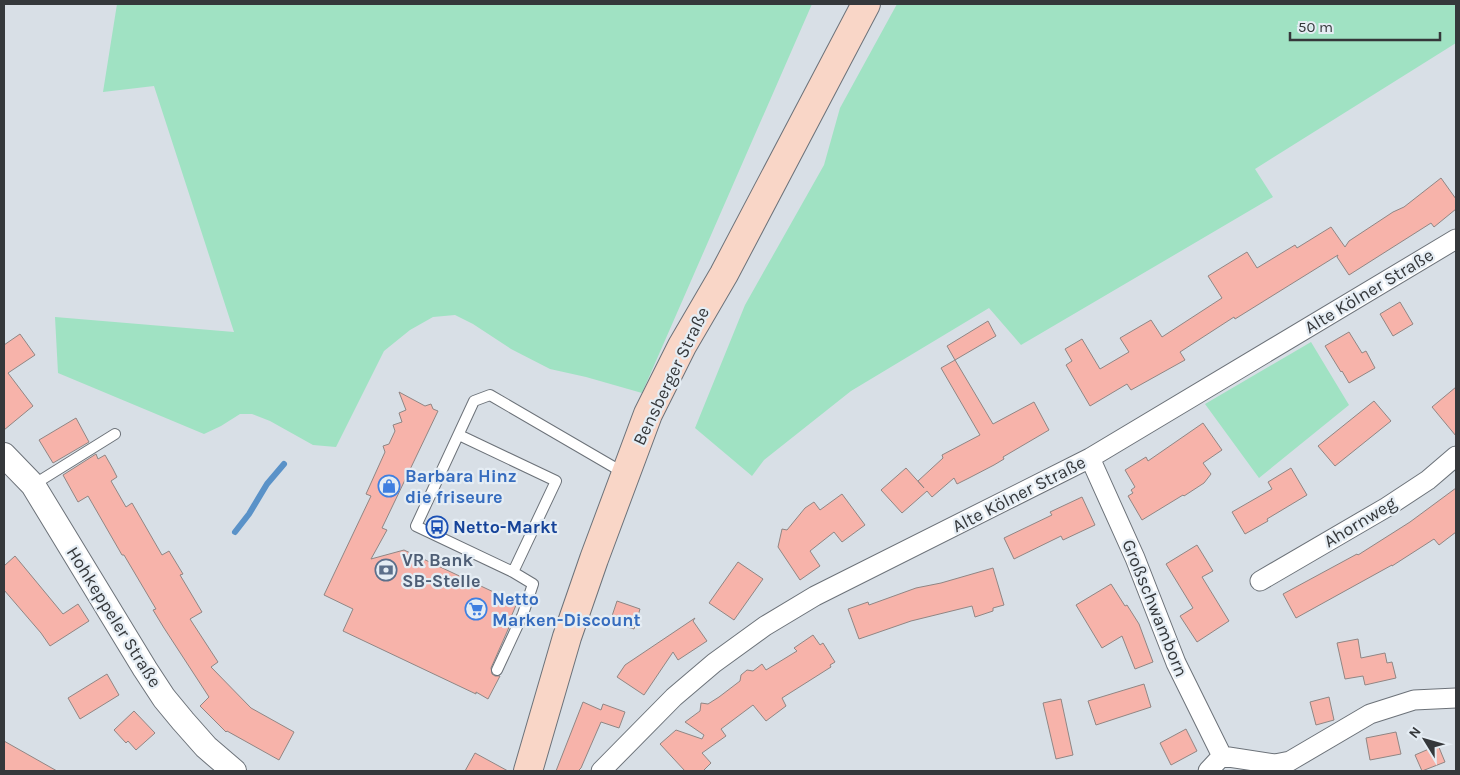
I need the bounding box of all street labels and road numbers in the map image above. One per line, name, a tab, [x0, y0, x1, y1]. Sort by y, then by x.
street label: Alte Kölner Straße	[1300, 244, 1438, 338]
street label: Bensberger Straße	[628, 303, 714, 449]
street label: Alte Kölner Straße	[949, 451, 1089, 537]
street label: Ahornweg	[1320, 492, 1400, 552]
street label: Großschwamborn	[1117, 536, 1193, 680]
street label: Hohkeppeler Straße	[62, 543, 166, 691]

